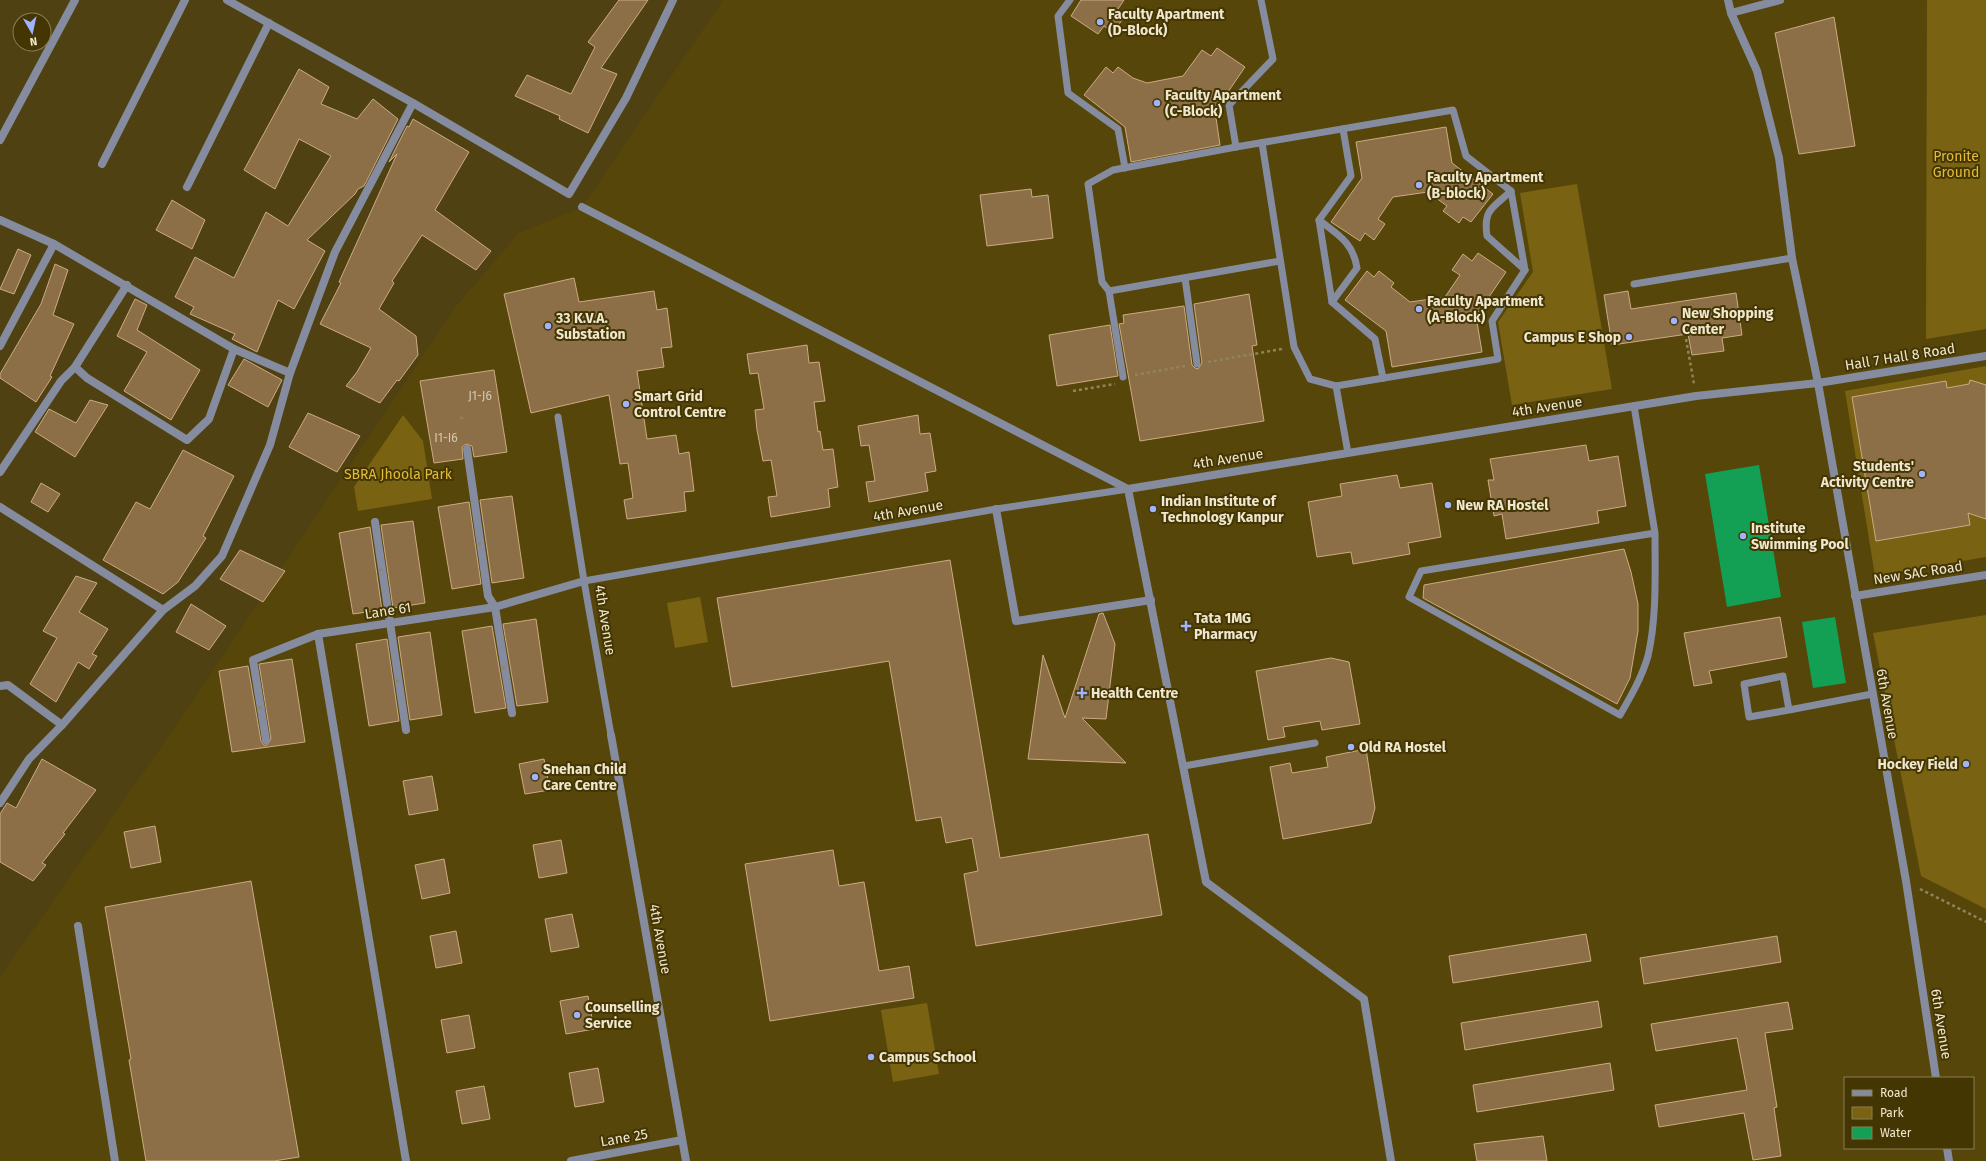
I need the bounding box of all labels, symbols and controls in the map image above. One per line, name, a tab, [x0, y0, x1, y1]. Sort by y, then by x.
place label: Faculty Apartment (D-Block)	[1108, 6, 1225, 39]
north arrow	[12, 12, 52, 52]
marker: Faculty Apartment (D-Block)	[1095, 17, 1105, 27]
text: N	[29, 34, 38, 48]
place label: Faculty Apartment (C-Block)	[1165, 87, 1282, 120]
marker: Faculty Apartment (C-Block)	[1152, 98, 1162, 108]
park label: Pronite Ground	[1933, 148, 1979, 181]
place label: Faculty Apartment (B-block)	[1427, 169, 1544, 202]
marker: Faculty Apartment (B-block)	[1414, 180, 1424, 190]
place label: Faculty Apartment (A-Block)	[1427, 293, 1544, 326]
marker: Faculty Apartment (A-Block)	[1414, 304, 1424, 314]
place label: New Shopping Center	[1682, 305, 1774, 338]
place label: 33 K.V.A. Substation	[555, 310, 626, 343]
marker: New Shopping Center	[1669, 316, 1679, 326]
marker: 33 K.V.A. Substation	[543, 321, 553, 331]
place label: Campus E Shop	[1524, 329, 1621, 346]
marker: Campus E Shop	[1624, 332, 1634, 342]
street label: Hall 7 Hall 8 Road	[1844, 340, 1956, 374]
place label: Smart Grid Control Centre	[634, 388, 726, 421]
house number: J1-J6	[468, 389, 492, 403]
street label: 4th Avenue	[1511, 393, 1583, 421]
marker: Smart Grid Control Centre	[621, 399, 631, 409]
house number: I1-I6	[434, 431, 458, 445]
street label: 4th Avenue	[1192, 445, 1264, 473]
place label: Students' Activity Centre	[1820, 458, 1914, 491]
park label: SBRA Jhoola Park	[344, 466, 453, 483]
marker: Students' Activity Centre	[1917, 469, 1927, 479]
place label: Indian Institute of Technology Kanpur	[1161, 493, 1284, 526]
street label: 4th Avenue	[872, 496, 944, 526]
place label: New RA Hostel	[1456, 497, 1549, 514]
marker: New RA Hostel	[1443, 500, 1453, 510]
marker: Indian Institute of Technology Kanpur	[1148, 504, 1158, 514]
place label: Institute Swimming Pool	[1751, 520, 1849, 553]
marker: Institute Swimming Pool	[1738, 531, 1748, 541]
street label: New SAC Road	[1872, 558, 1964, 588]
street label: 4th Avenue	[591, 584, 619, 656]
street label: Lane 61	[364, 599, 412, 623]
place label: Tata 1MG Pharmacy	[1194, 610, 1258, 643]
marker: Tata 1MG Pharmacy	[1181, 621, 1191, 631]
street label: 6th Avenue	[1872, 668, 1902, 740]
place label: Health Centre	[1091, 685, 1179, 702]
marker: Health Centre	[1076, 687, 1088, 699]
place label: Old RA Hostel	[1359, 739, 1447, 756]
marker: Old RA Hostel	[1346, 742, 1356, 752]
place label: Hockey Field	[1877, 756, 1958, 773]
marker: Hockey Field	[1961, 759, 1971, 769]
place label: Snehan Child Care Centre	[543, 761, 626, 794]
marker: Snehan Child Care Centre	[530, 772, 540, 782]
street label: 4th Avenue	[645, 903, 675, 975]
street label: 6th Avenue	[1927, 988, 1955, 1060]
place label: Counselling Service	[585, 999, 660, 1032]
marker: Counselling Service	[572, 1010, 582, 1020]
place label: Campus School	[879, 1049, 977, 1066]
marker: Campus School	[866, 1052, 876, 1062]
legend	[1844, 1077, 1974, 1149]
text: Road	[1880, 1086, 1908, 1100]
text: Park	[1880, 1106, 1904, 1120]
street label: Lane 25	[599, 1125, 649, 1151]
text: Water	[1880, 1126, 1912, 1140]

